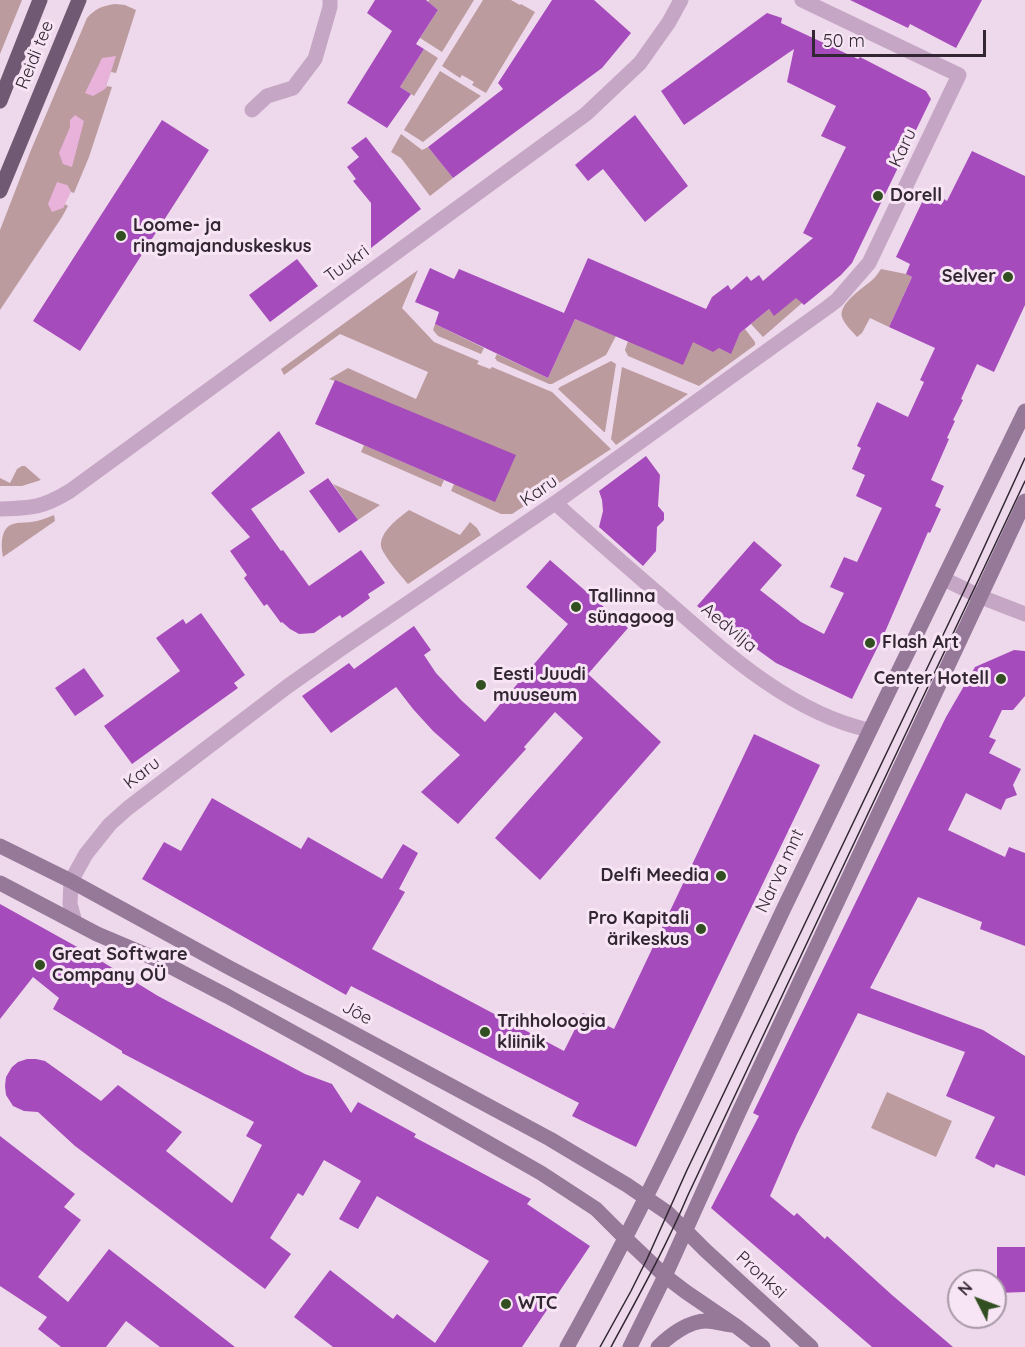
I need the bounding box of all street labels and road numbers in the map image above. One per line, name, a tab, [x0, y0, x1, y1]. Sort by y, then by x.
street label: Reidi tee	[11, 18, 59, 92]
street label: Karu	[885, 125, 921, 171]
street label: Tuukri	[321, 241, 373, 287]
street label: Karu	[516, 471, 562, 511]
street label: Aedvilja	[697, 599, 761, 657]
street label: Karu	[120, 752, 164, 794]
street label: Narva mnt	[751, 826, 809, 916]
street label: Jõe	[338, 996, 376, 1030]
street label: Pronksi	[731, 1247, 791, 1303]

